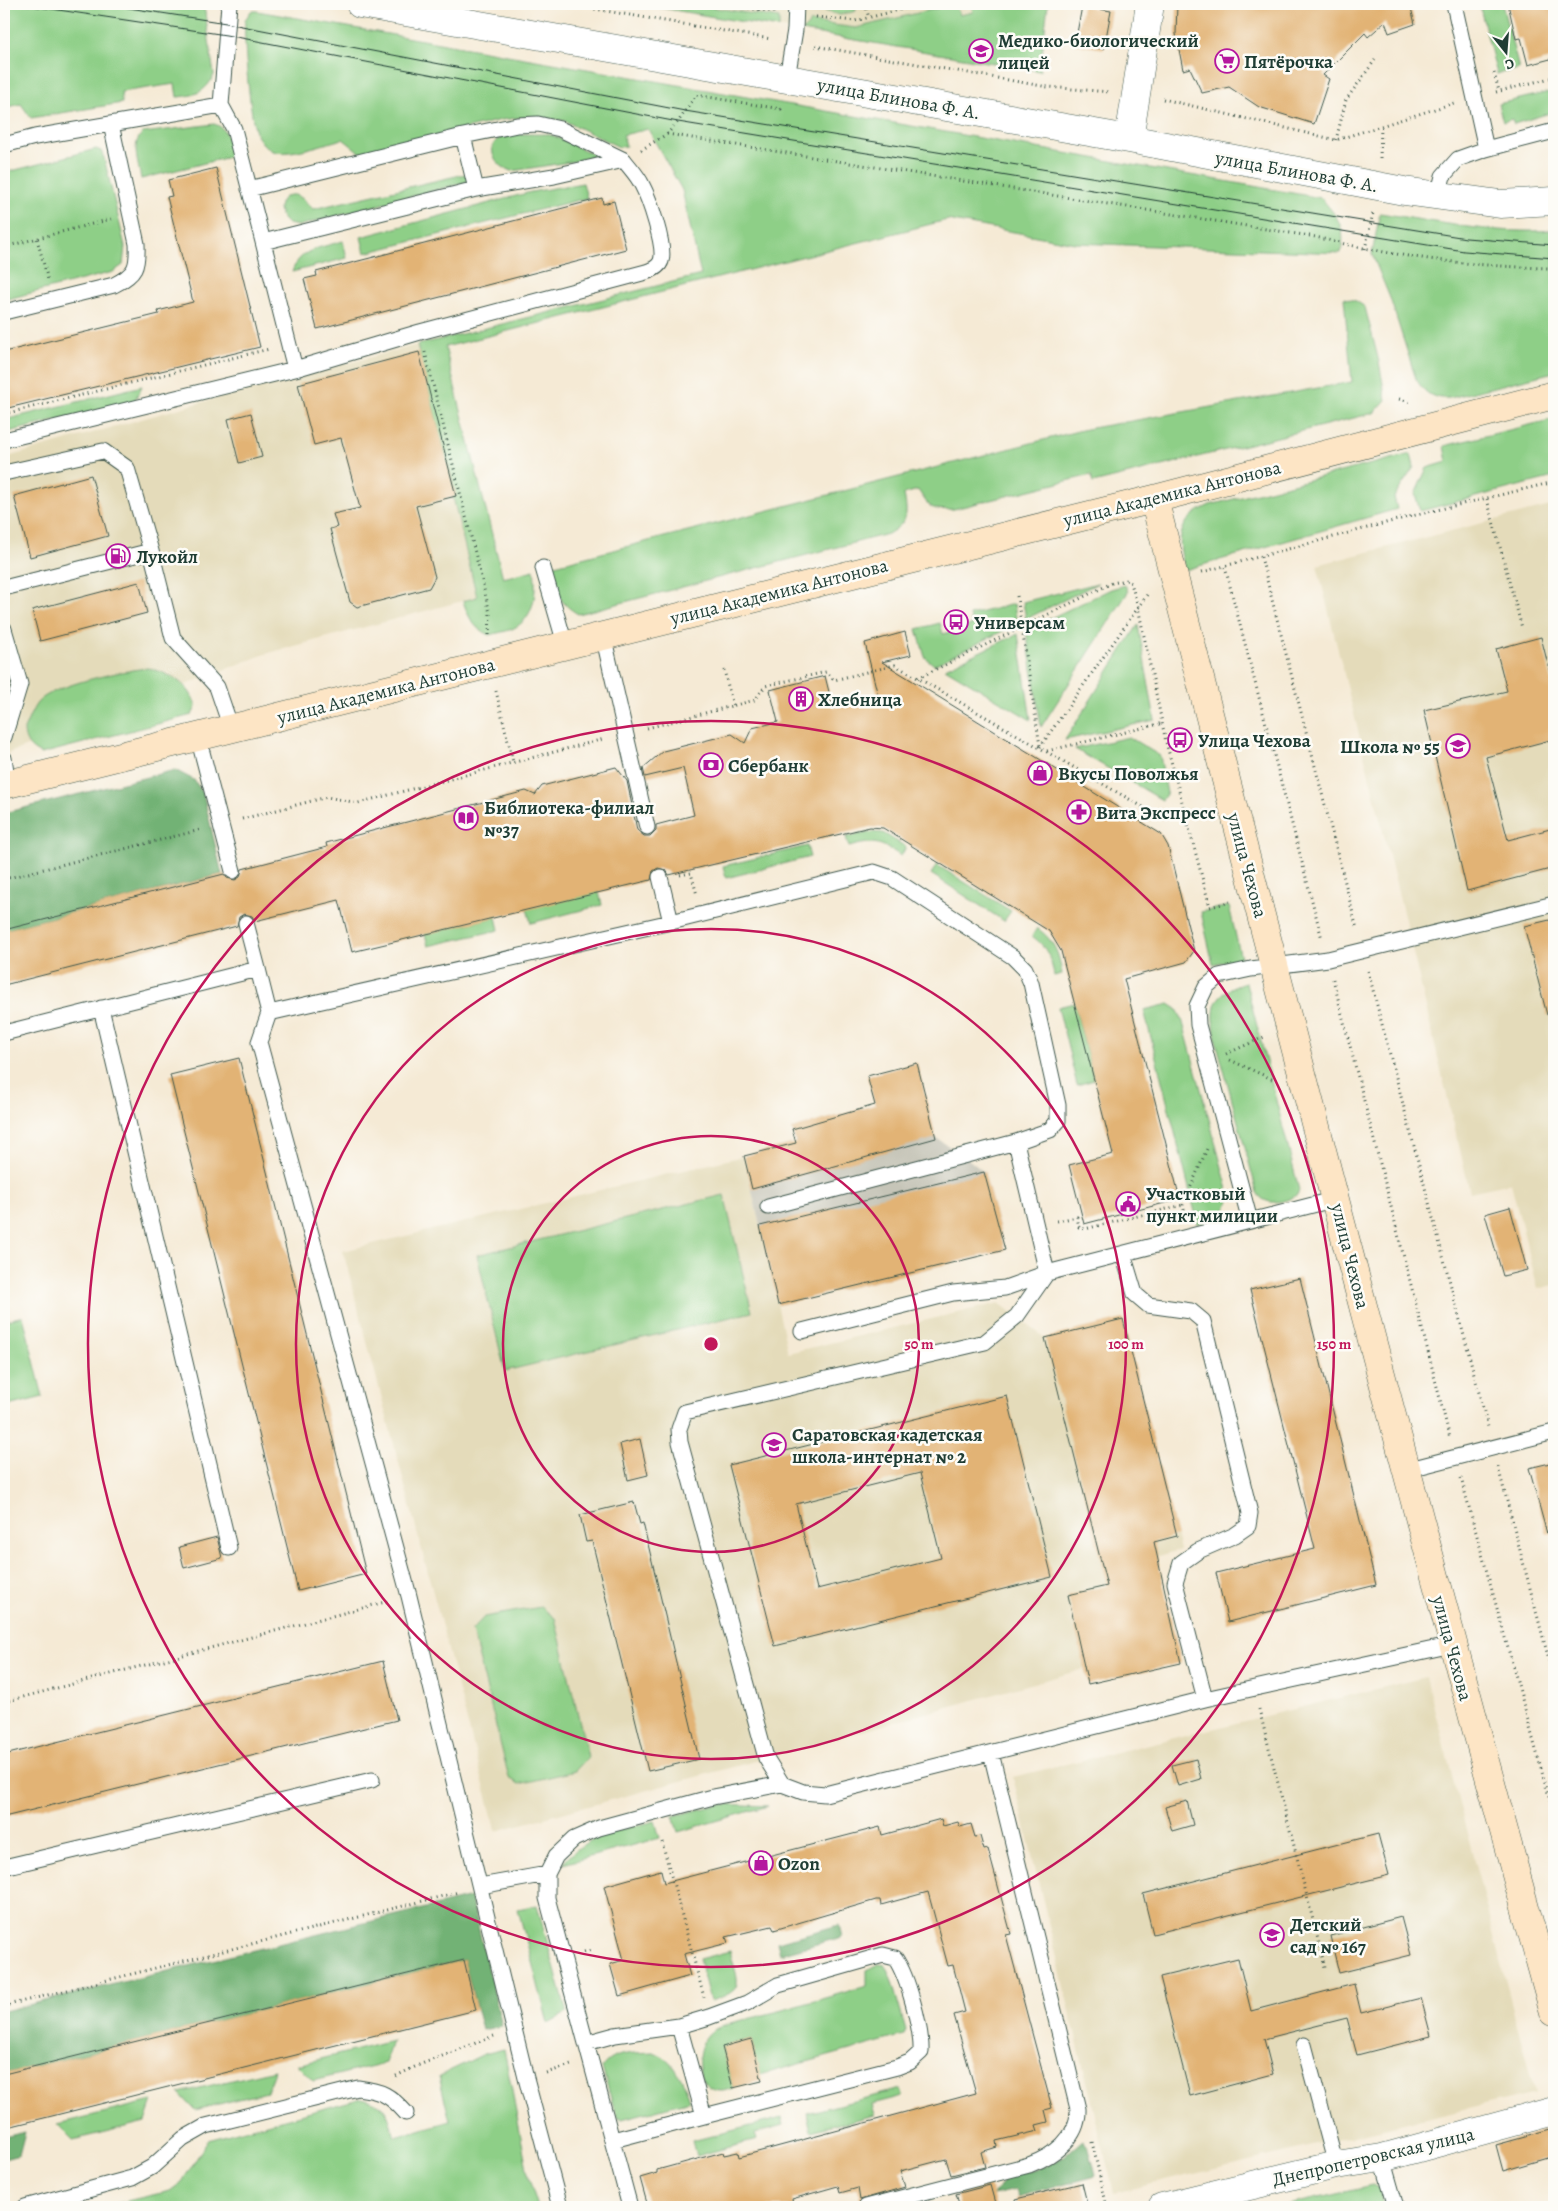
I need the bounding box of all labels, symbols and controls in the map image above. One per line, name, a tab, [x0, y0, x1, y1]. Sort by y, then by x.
place label: Медико-биологический лицей	[997, 28, 1199, 76]
north arrow	[1480, 28, 1530, 78]
school or university icon: Медико-биологический лицей	[968, 38, 994, 64]
supermarket icon: Пятёрочка	[1214, 48, 1240, 74]
place label: Пятёрочка	[1244, 49, 1334, 75]
text: С	[1502, 54, 1517, 74]
street label: улица Блинова Ф. А.	[814, 72, 982, 126]
street label: улица Блинова Ф. А.	[1212, 145, 1380, 199]
street label: улица Академика Антонова	[1060, 454, 1284, 534]
fuel station icon: Лукойл	[105, 543, 131, 569]
place label: Лукойл	[136, 544, 198, 570]
street label: улица Академика Антонова	[667, 552, 891, 632]
bus stop icon: Универсам	[943, 609, 969, 635]
place label: Универсам	[974, 610, 1065, 636]
street label: улица Академика Антонова	[274, 651, 498, 731]
building icon: Хлебница	[788, 686, 814, 712]
place label: Хлебница	[818, 687, 903, 713]
bus stop icon: Улица Чехова	[1167, 727, 1193, 753]
place label: Улица Чехова	[1198, 728, 1312, 754]
school or university icon: Школа № 55	[1445, 733, 1471, 759]
place label: Школа № 55	[1340, 734, 1440, 760]
bank icon: Сбербанк	[698, 752, 724, 778]
place label: Сбербанк	[728, 753, 809, 779]
shop icon: Вкусы Поволжья	[1027, 760, 1053, 786]
place label: Вкусы Поволжья	[1058, 761, 1199, 787]
place label: Библиотека-филиал №37	[484, 795, 655, 843]
pharmacy icon: Вита Экспресс	[1066, 799, 1092, 825]
place label: Вита Экспресс	[1096, 800, 1216, 826]
library icon: Библиотека-филиал №37	[453, 805, 479, 831]
street label: улица Чехова	[1220, 809, 1274, 921]
place label: Участковый пункт милиции	[1146, 1181, 1278, 1229]
public building icon: Участковый пункт милиции	[1115, 1191, 1141, 1217]
street label: улица Чехова	[1324, 1200, 1376, 1312]
text: 50 m	[904, 1334, 934, 1354]
text: 100 m	[1108, 1334, 1144, 1354]
text: 150 m	[1317, 1334, 1352, 1354]
centre of rings	[702, 1335, 720, 1353]
place label: Саратовская кадетская школа-интернат № 2	[792, 1422, 983, 1470]
school or university icon: Саратовская кадетская школа-интернат № 2	[761, 1432, 787, 1458]
street label: улица Чехова	[1425, 1592, 1479, 1704]
shop icon: Ozon	[748, 1850, 774, 1876]
place label: Ozon	[778, 1851, 820, 1877]
place label: Детский сад № 167	[1290, 1912, 1367, 1960]
school or university icon: Детский сад № 167	[1259, 1922, 1285, 1948]
street label: Днепропетровская улица	[1270, 2121, 1477, 2193]

